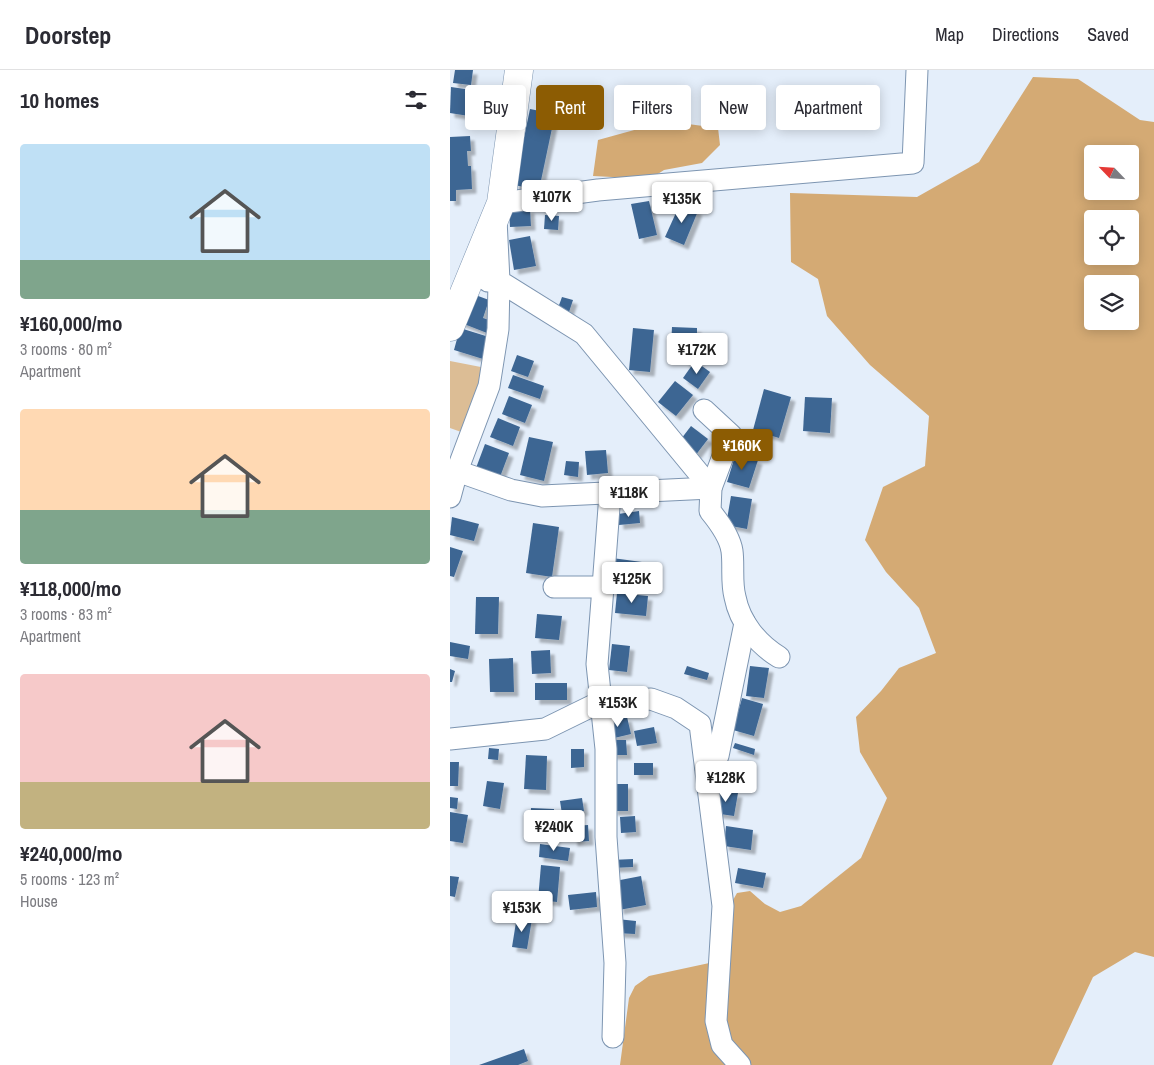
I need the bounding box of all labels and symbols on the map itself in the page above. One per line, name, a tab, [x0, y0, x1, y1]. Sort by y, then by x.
north arrow	[1084, 145, 1139, 200]
pin: ¥107K	[517, 180, 587, 222]
pin: ¥135K	[647, 182, 717, 224]
pin: ¥172K	[662, 332, 732, 375]
pin: ¥160K	[707, 428, 777, 471]
pin: ¥118K	[594, 476, 664, 518]
pin: ¥125K	[597, 562, 667, 604]
pin: ¥153K	[583, 686, 653, 728]
pin: ¥128K	[691, 760, 761, 803]
pin: ¥240K	[519, 810, 589, 852]
pin: ¥153K	[487, 890, 557, 933]

